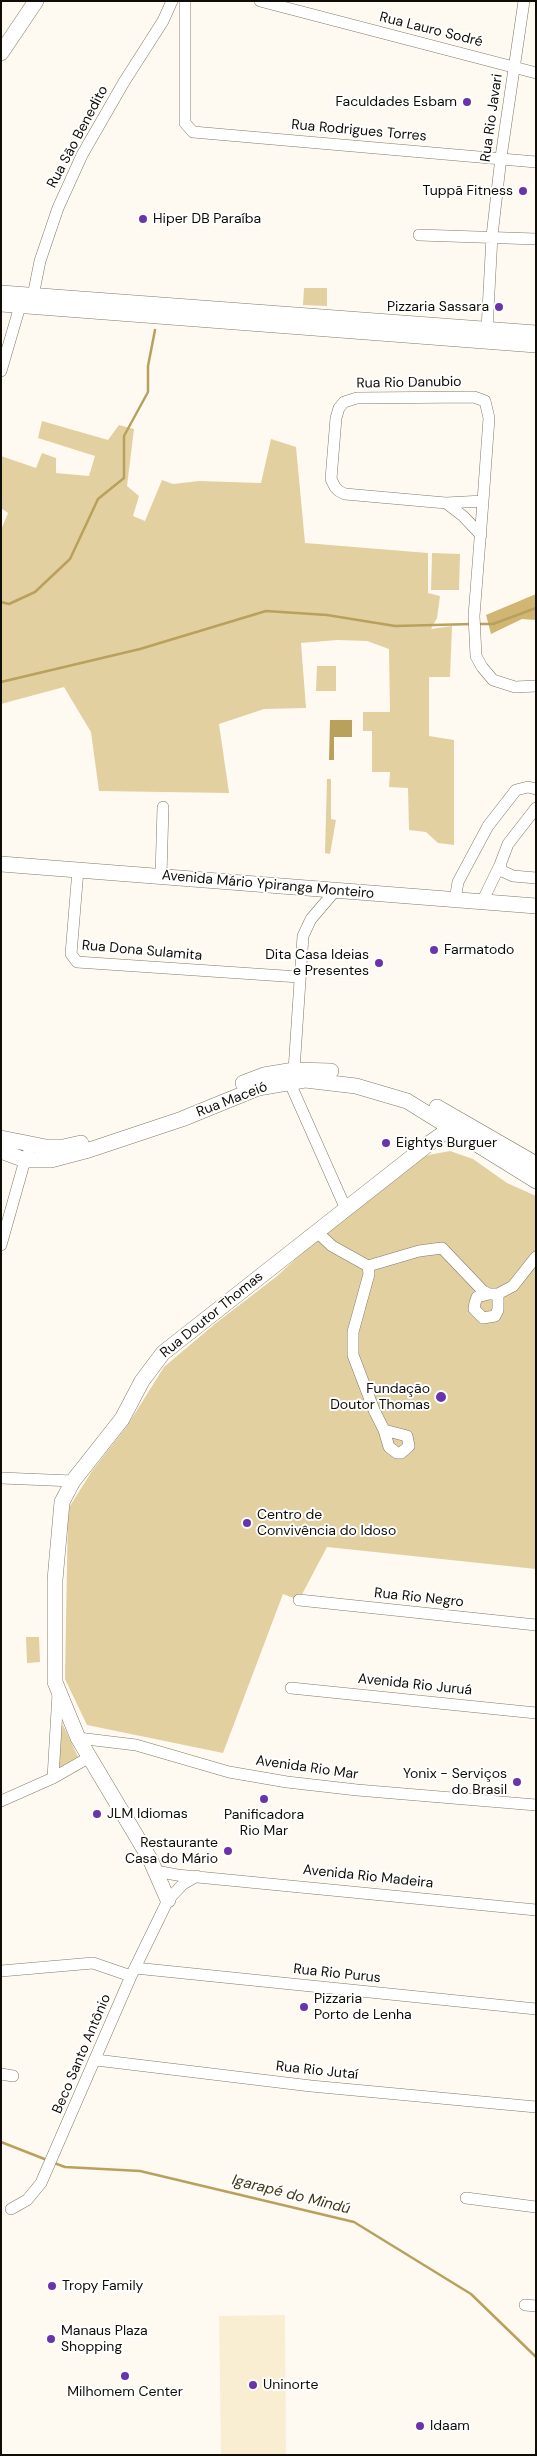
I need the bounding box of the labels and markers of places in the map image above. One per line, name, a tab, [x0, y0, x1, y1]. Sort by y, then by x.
place label: Faculdades Esbam	[336, 94, 457, 110]
marker: Faculdades Esbam	[461, 96, 473, 108]
place label: Tuppã Fitness	[423, 183, 513, 199]
marker: Tuppã Fitness	[517, 185, 529, 197]
place label: Hiper DB Paraíba	[153, 211, 261, 227]
marker: Hiper DB Paraíba	[137, 213, 149, 225]
place label: Pizzaria Sassara	[387, 299, 489, 315]
marker: Pizzaria Sassara	[493, 301, 505, 313]
place label: Farmatodo	[444, 942, 514, 958]
marker: Farmatodo	[428, 944, 440, 956]
place label: Dita Casa Ideias e Presentes	[265, 947, 369, 980]
marker: Dita Casa Ideias e Presentes	[373, 957, 385, 969]
place label: Eightys Burguer	[396, 1135, 497, 1151]
marker: Eightys Burguer	[380, 1137, 392, 1149]
place label: Fundação Doutor Thomas	[330, 1381, 430, 1414]
marker: Fundação Doutor Thomas	[434, 1390, 448, 1404]
place label: Centro de Convivência do Idoso	[257, 1507, 396, 1540]
marker: Centro de Convivência do Idoso	[241, 1517, 253, 1529]
place label: Yonix - Serviços do Brasil	[403, 1766, 507, 1798]
marker: Yonix - Serviços do Brasil	[511, 1776, 523, 1788]
marker: Panificadora Rio Mar	[258, 1793, 270, 1805]
place label: JLM Idiomas	[107, 1806, 188, 1822]
place label: Panificadora Rio Mar	[224, 1807, 304, 1840]
marker: JLM Idiomas	[91, 1808, 103, 1820]
place label: Restaurante Casa do Mário	[125, 1835, 218, 1868]
marker: Restaurante Casa do Mário	[222, 1845, 234, 1857]
place label: Pizzaria Porto de Lenha	[314, 1991, 412, 2024]
marker: Pizzaria Porto de Lenha	[298, 2001, 310, 2013]
place label: Tropy Family	[62, 2278, 143, 2294]
marker: Tropy Family	[46, 2280, 58, 2292]
place label: Manaus Plaza Shopping	[61, 2323, 148, 2356]
marker: Manaus Plaza Shopping	[45, 2333, 57, 2345]
marker: Milhomem Center	[119, 2370, 131, 2382]
place label: Uninorte	[263, 2377, 318, 2393]
marker: Uninorte	[247, 2379, 259, 2391]
place label: Milhomem Center	[67, 2384, 183, 2400]
place label: Idaam	[430, 2418, 470, 2434]
marker: Idaam	[414, 2420, 426, 2432]

